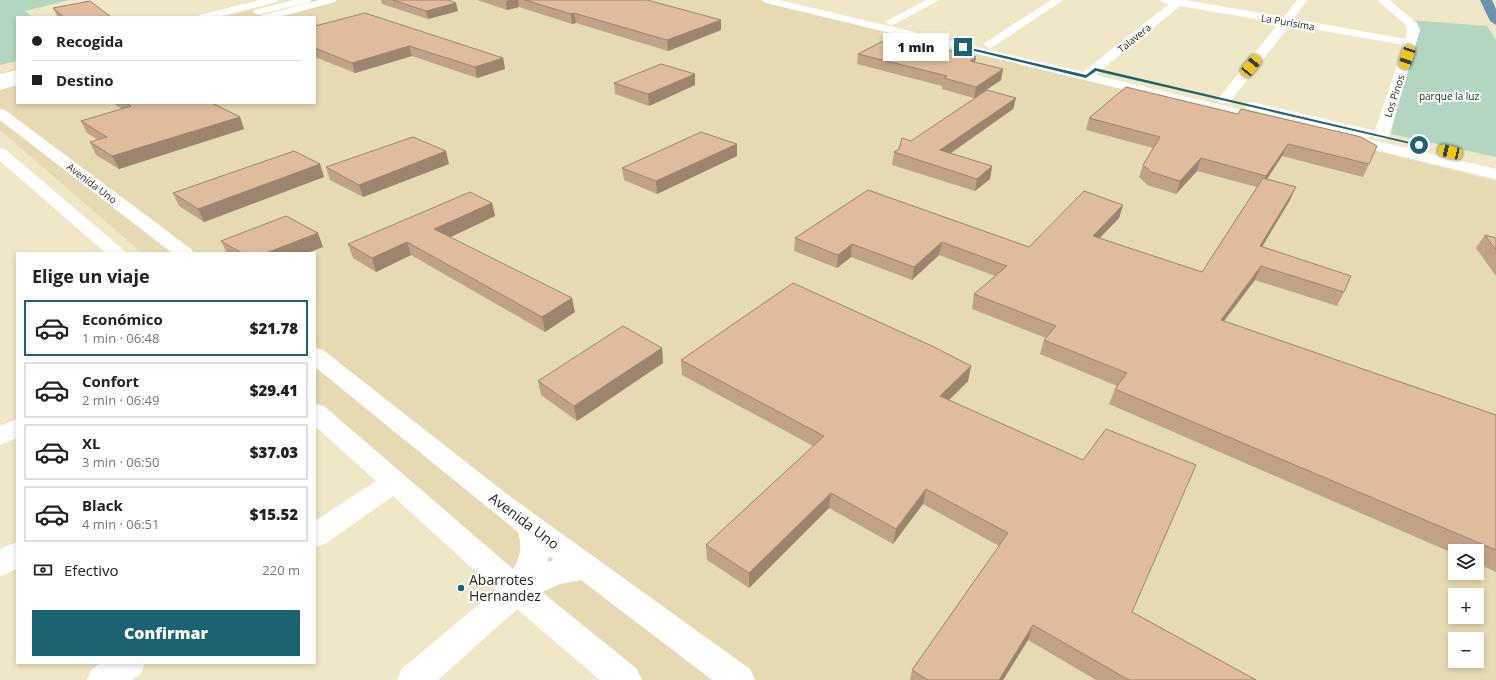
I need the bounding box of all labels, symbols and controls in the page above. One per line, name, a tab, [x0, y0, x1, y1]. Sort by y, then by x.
street label: La Purísima	[1260, 10, 1316, 34]
street label: Talavera	[1114, 20, 1154, 56]
text: Recogida	[56, 31, 123, 51]
callout: 1 min	[883, 33, 949, 61]
text: 1 min	[898, 38, 934, 56]
route end	[954, 38, 972, 56]
car	[1398, 44, 1416, 70]
car	[1239, 53, 1263, 79]
text: Destino	[56, 70, 114, 90]
street label: Los Pinos	[1381, 73, 1408, 119]
park label: parque la luz	[1419, 89, 1479, 103]
route start	[1410, 136, 1428, 154]
car	[1437, 143, 1463, 161]
street label: Avenida Uno	[64, 160, 120, 206]
text: Elige un viaje	[32, 264, 150, 288]
text: Económico	[82, 309, 163, 329]
icon: car	[34, 310, 70, 346]
text: $21.78	[250, 318, 298, 338]
text: 1 min · 06:48	[82, 329, 159, 347]
text: Confort	[82, 371, 139, 391]
icon: car	[34, 372, 70, 408]
text: $29.41	[250, 380, 298, 400]
text: 2 min · 06:49	[82, 391, 159, 409]
text: XL	[82, 433, 100, 453]
icon: car	[34, 434, 70, 470]
text: $37.03	[250, 442, 298, 462]
text: 3 min · 06:50	[82, 453, 159, 471]
street label: Avenida Uno	[485, 488, 563, 553]
text: Black	[82, 495, 123, 515]
icon: car	[34, 496, 70, 532]
text: $15.52	[250, 504, 298, 524]
text: 4 min · 06:51	[82, 515, 159, 533]
map controls	[1448, 544, 1484, 668]
button: layers	[1448, 544, 1484, 580]
icon: cash	[32, 559, 54, 581]
text: Efectivo	[64, 560, 119, 580]
text: 220 m	[262, 561, 300, 579]
place label: Abarrotes Hernandez	[469, 570, 541, 605]
marker: Abarrotes Hernandez	[456, 583, 466, 593]
button: +	[1448, 588, 1484, 624]
button: Confirmar	[32, 610, 300, 656]
button: −	[1448, 632, 1484, 668]

